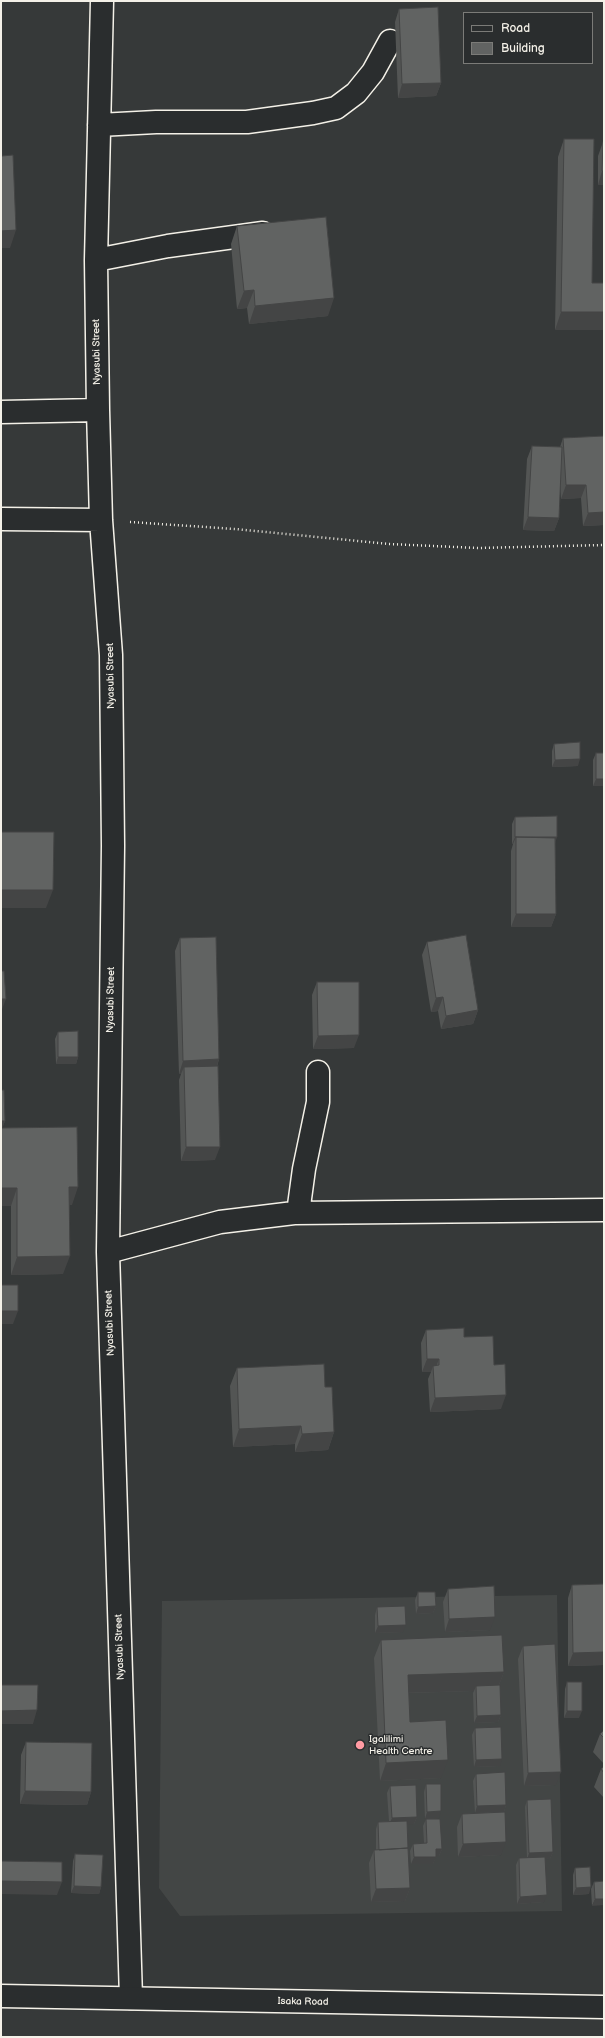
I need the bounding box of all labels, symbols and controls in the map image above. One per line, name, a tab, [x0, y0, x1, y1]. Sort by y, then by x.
legend	[463, 12, 593, 64]
text: Road	[501, 21, 530, 36]
text: Building	[501, 41, 545, 56]
street label: Nyasubi Street	[90, 319, 104, 385]
street label: Nyasubi Street	[104, 643, 118, 709]
street label: Nyasubi Street	[104, 967, 118, 1033]
street label: Nyasubi Street	[103, 1290, 117, 1356]
street label: Nyasubi Street	[113, 1614, 127, 1680]
place label: Igalilimi Health Centre	[369, 1733, 433, 1756]
marker: Igalilimi Health Centre	[354, 1739, 366, 1751]
street label: Isaka Road	[277, 1996, 329, 2008]

